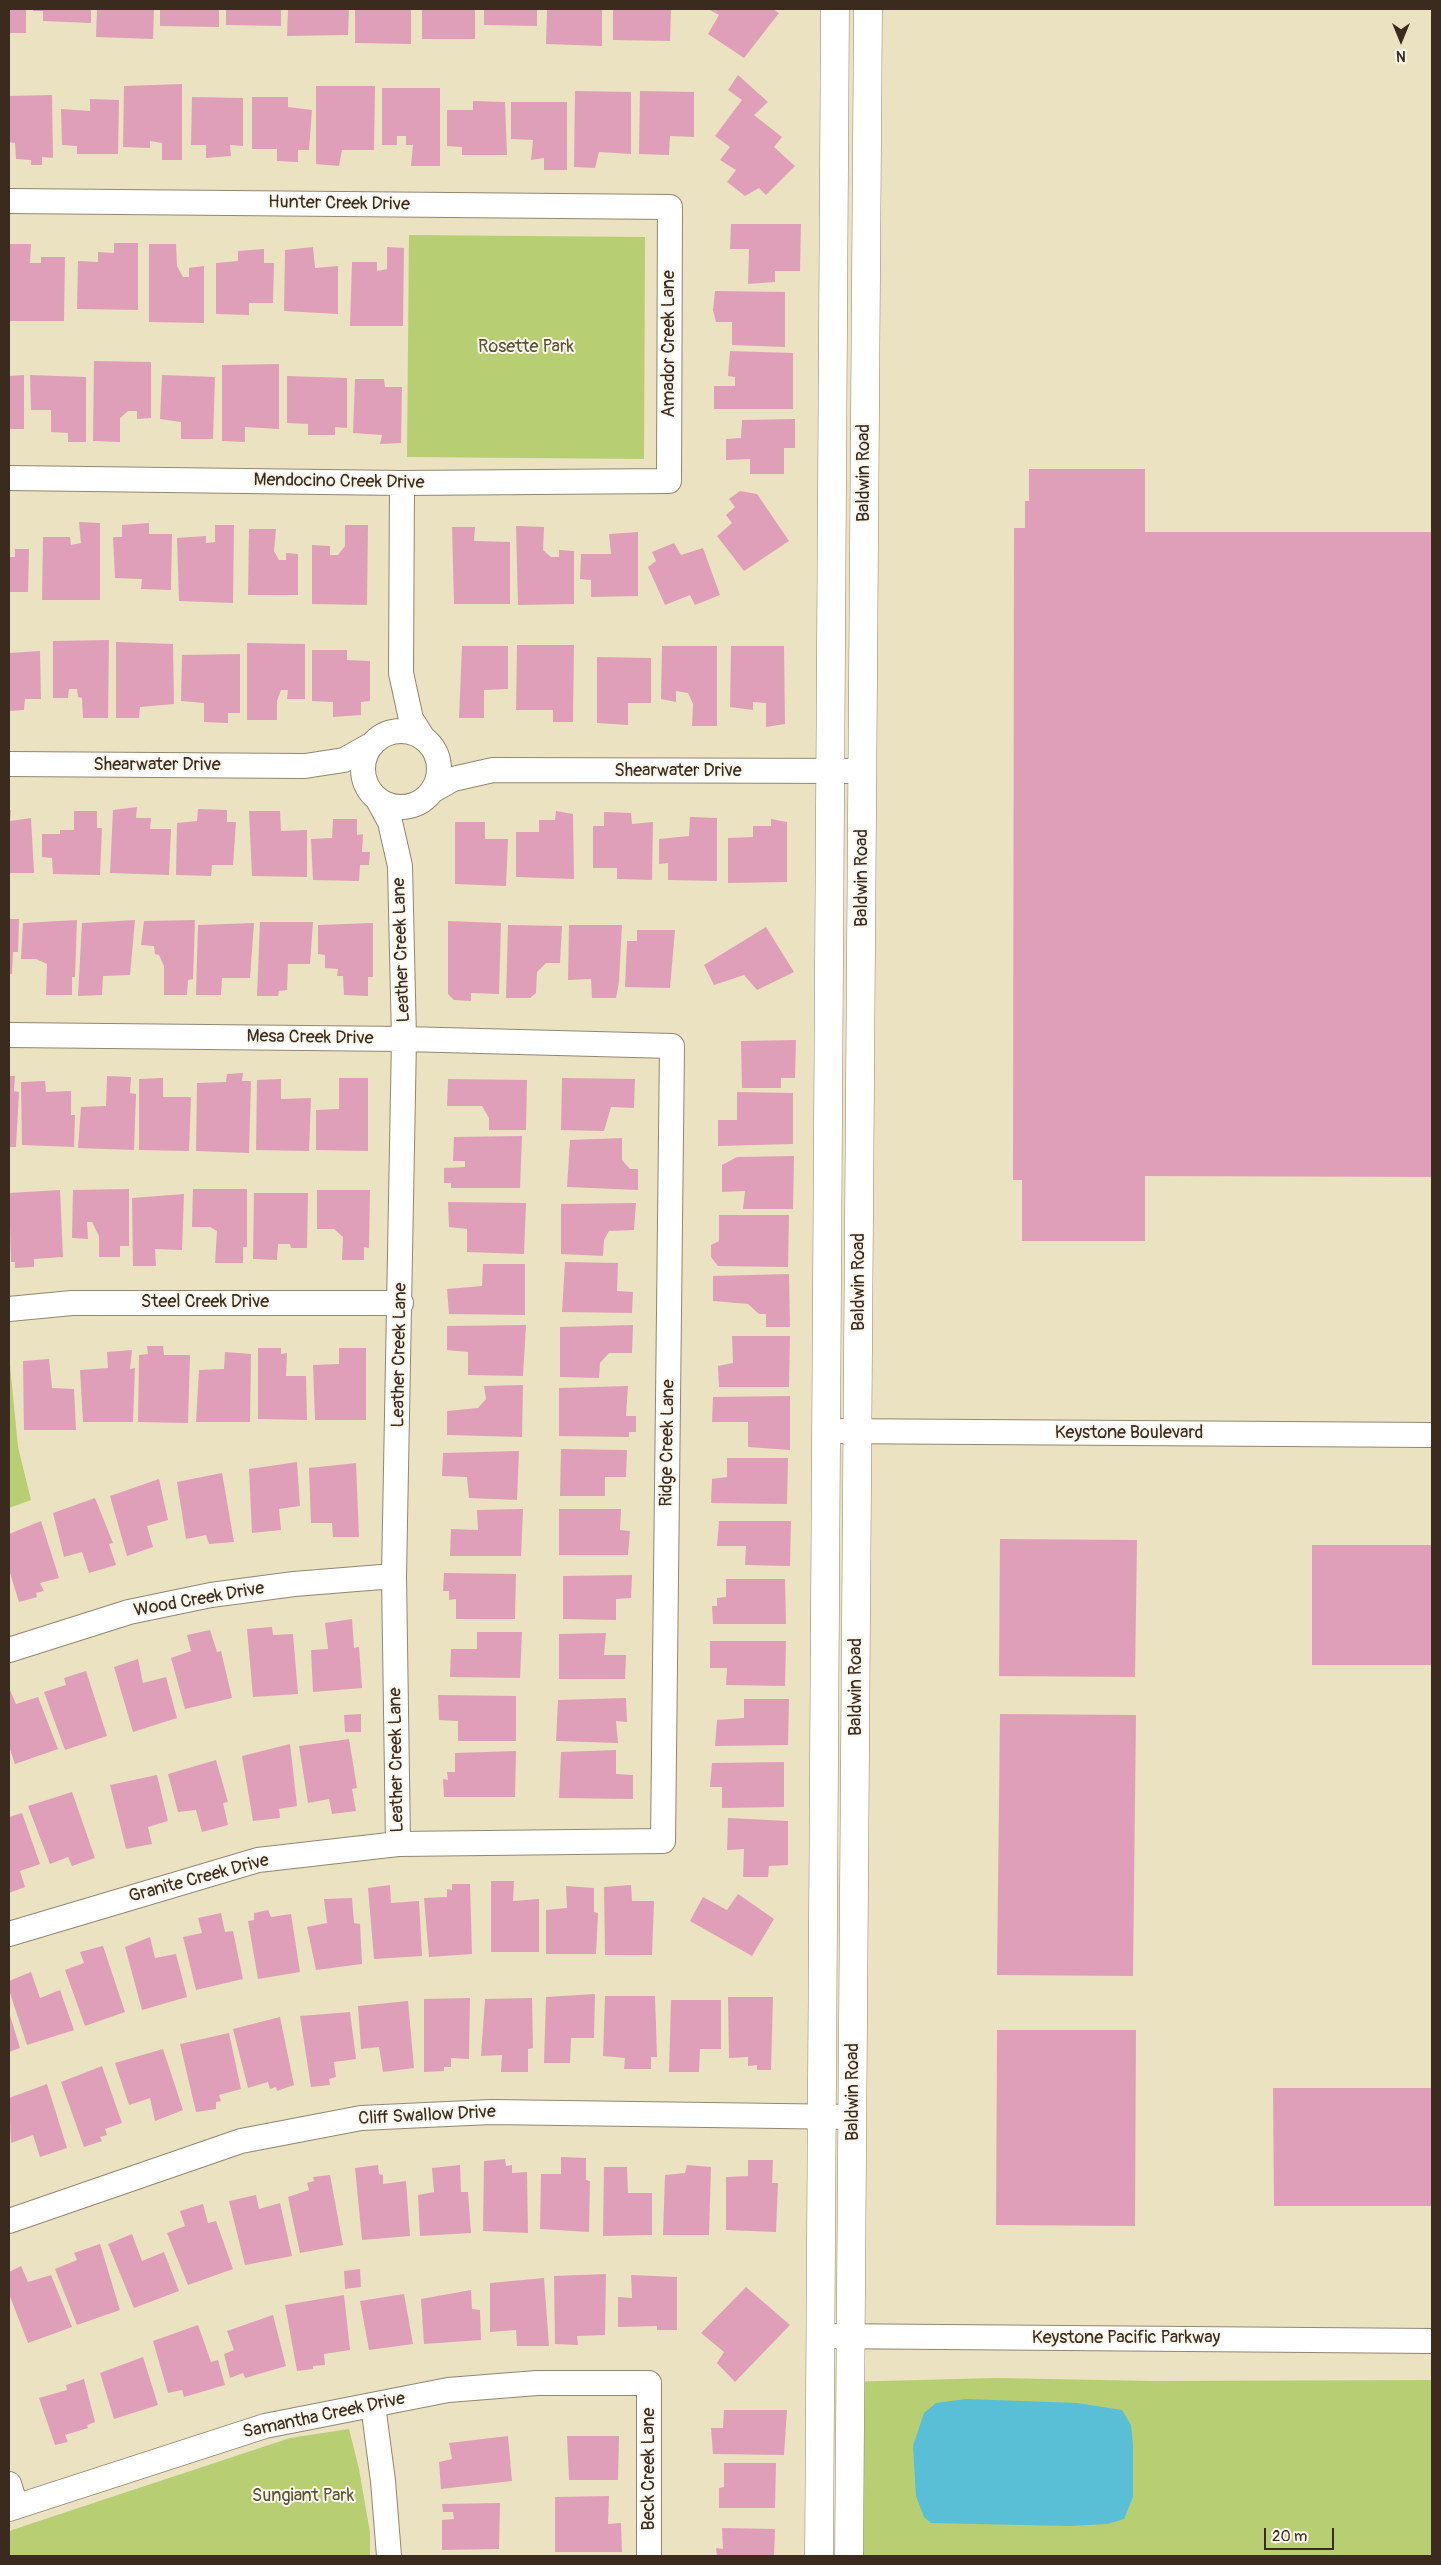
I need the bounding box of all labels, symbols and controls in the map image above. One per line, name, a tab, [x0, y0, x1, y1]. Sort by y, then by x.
north arrow	[1376, 15, 1426, 65]
text: N	[1396, 47, 1406, 64]
street label: Hunter Creek Drive	[268, 192, 410, 216]
street label: Amador Creek Lane	[658, 270, 680, 418]
park label: Rosette Park	[478, 336, 574, 358]
street label: Baldwin Road	[853, 424, 875, 522]
street label: Mendocino Creek Drive	[253, 470, 425, 494]
street label: Shearwater Drive	[93, 754, 221, 776]
street label: Shearwater Drive	[614, 760, 742, 782]
street label: Baldwin Road	[851, 829, 873, 927]
street label: Leather Creek Lane	[389, 877, 415, 1023]
street label: Mesa Creek Drive	[246, 1026, 374, 1050]
street label: Baldwin Road	[848, 1233, 870, 1331]
street label: Leather Creek Lane	[388, 1282, 412, 1428]
street label: Steel Creek Drive	[141, 1291, 269, 1313]
street label: Ridge Creek Lane	[656, 1379, 680, 1507]
street label: Keystone Boulevard	[1055, 1422, 1203, 1444]
street label: Wood Creek Drive	[132, 1578, 266, 1622]
street label: Baldwin Road	[845, 1638, 867, 1736]
street label: Leather Creek Lane	[385, 1687, 409, 1833]
street label: Granite Creek Drive	[126, 1850, 272, 1908]
street label: Baldwin Road	[842, 2043, 864, 2141]
street label: Cliff Swallow Drive	[358, 2102, 496, 2130]
street label: Keystone Pacific Parkway	[1032, 2327, 1220, 2349]
street label: Samantha Creek Drive	[241, 2388, 407, 2444]
street label: Beck Creek Lane	[638, 2408, 660, 2530]
park label: Sungiant Park	[252, 2485, 354, 2507]
scale bar	[1266, 2518, 1336, 2550]
text: 20 m	[1272, 2527, 1307, 2546]

